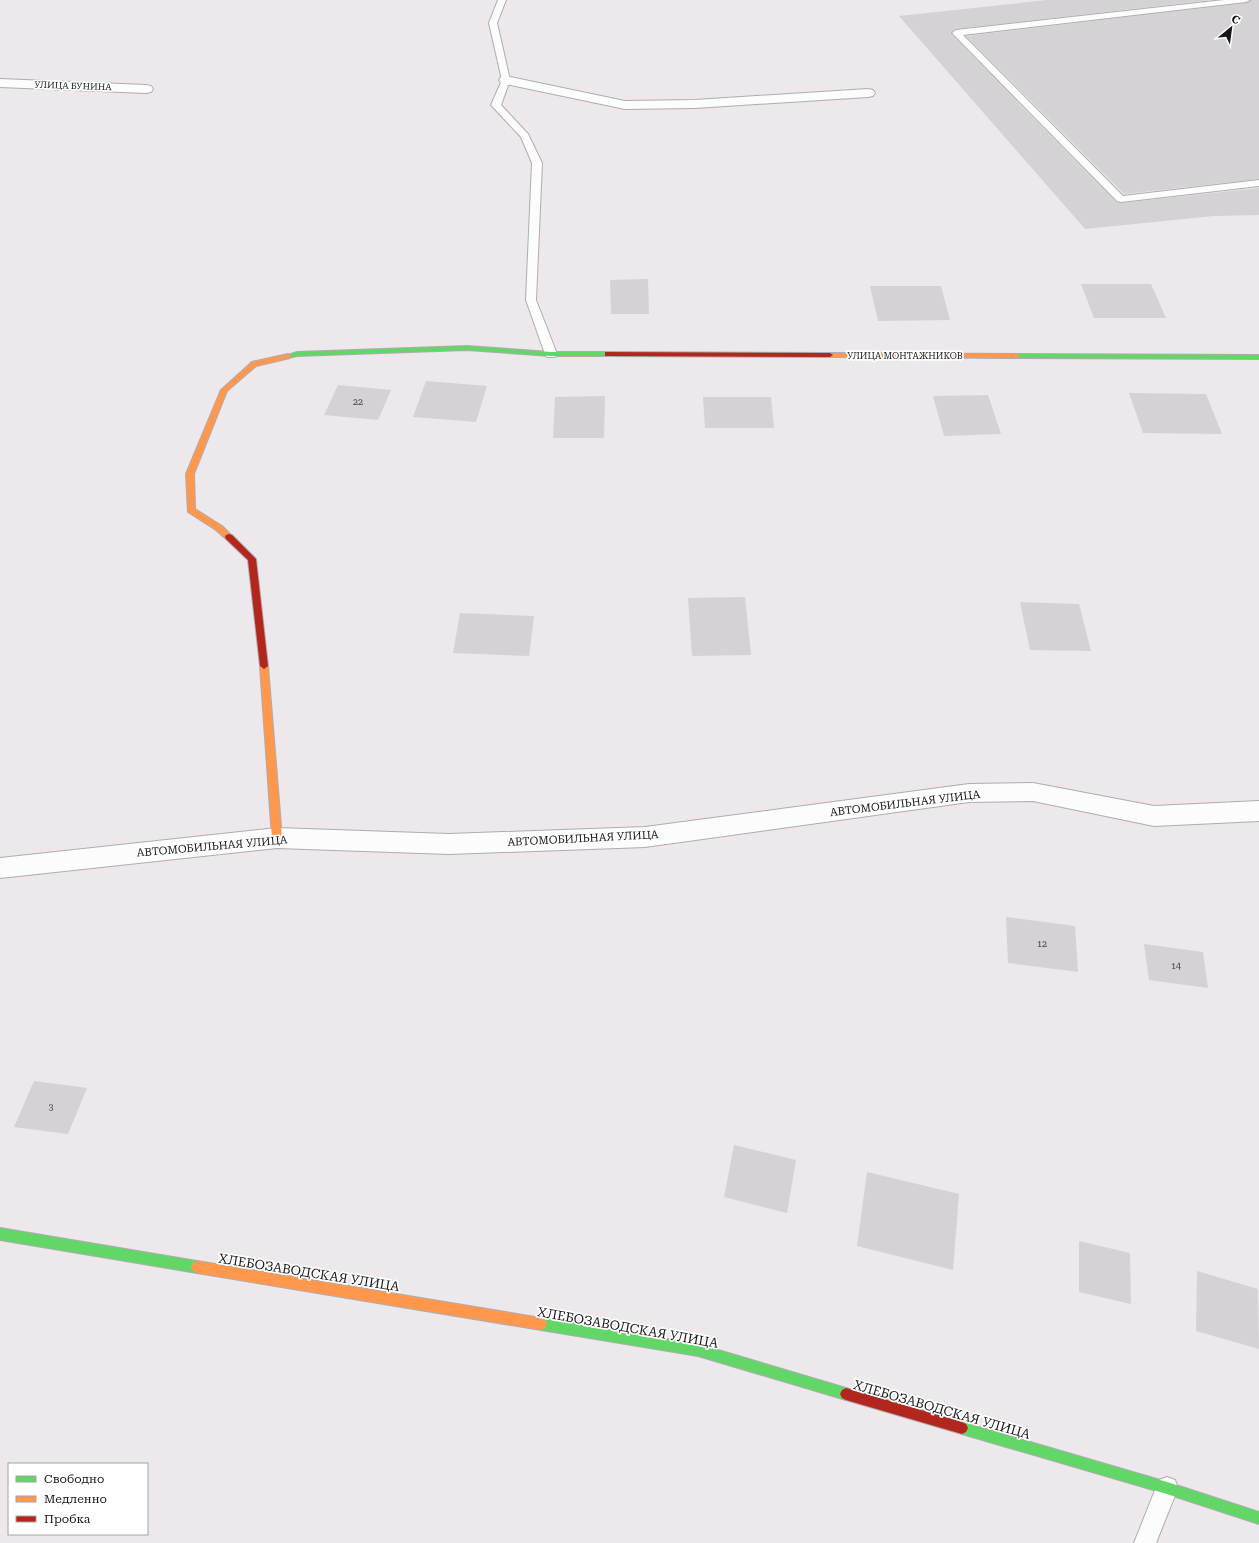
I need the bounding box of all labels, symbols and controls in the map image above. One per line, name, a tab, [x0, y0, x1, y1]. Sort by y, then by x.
north arrow	[1211, 8, 1251, 48]
text: С	[1229, 12, 1242, 27]
street label: УЛИЦА БУНИНА	[34, 80, 112, 92]
street label: УЛИЦА МОНТАЖНИКОВ	[847, 351, 963, 361]
house number: 22	[353, 397, 363, 407]
street label: АВТОМОБИЛЬНАЯ УЛИЦА	[829, 788, 981, 819]
street label: АВТОМОБИЛЬНАЯ УЛИЦА	[507, 828, 659, 849]
street label: АВТОМОБИЛЬНАЯ УЛИЦА	[136, 833, 288, 860]
house number: 12	[1037, 939, 1047, 949]
house number: 14	[1171, 961, 1181, 971]
house number: 3	[48, 1102, 54, 1112]
street label: ХЛЕБОЗАВОДСКАЯ УЛИЦА	[217, 1251, 401, 1294]
street label: ХЛЕБОЗАВОДСКАЯ УЛИЦА	[536, 1304, 720, 1351]
street label: ХЛЕБОЗАВОДСКАЯ УЛИЦА	[852, 1377, 1032, 1442]
legend	[8, 1463, 148, 1535]
text: Свободно	[44, 1472, 104, 1486]
text: Медленно	[44, 1492, 107, 1506]
text: Пробка	[44, 1512, 91, 1526]

